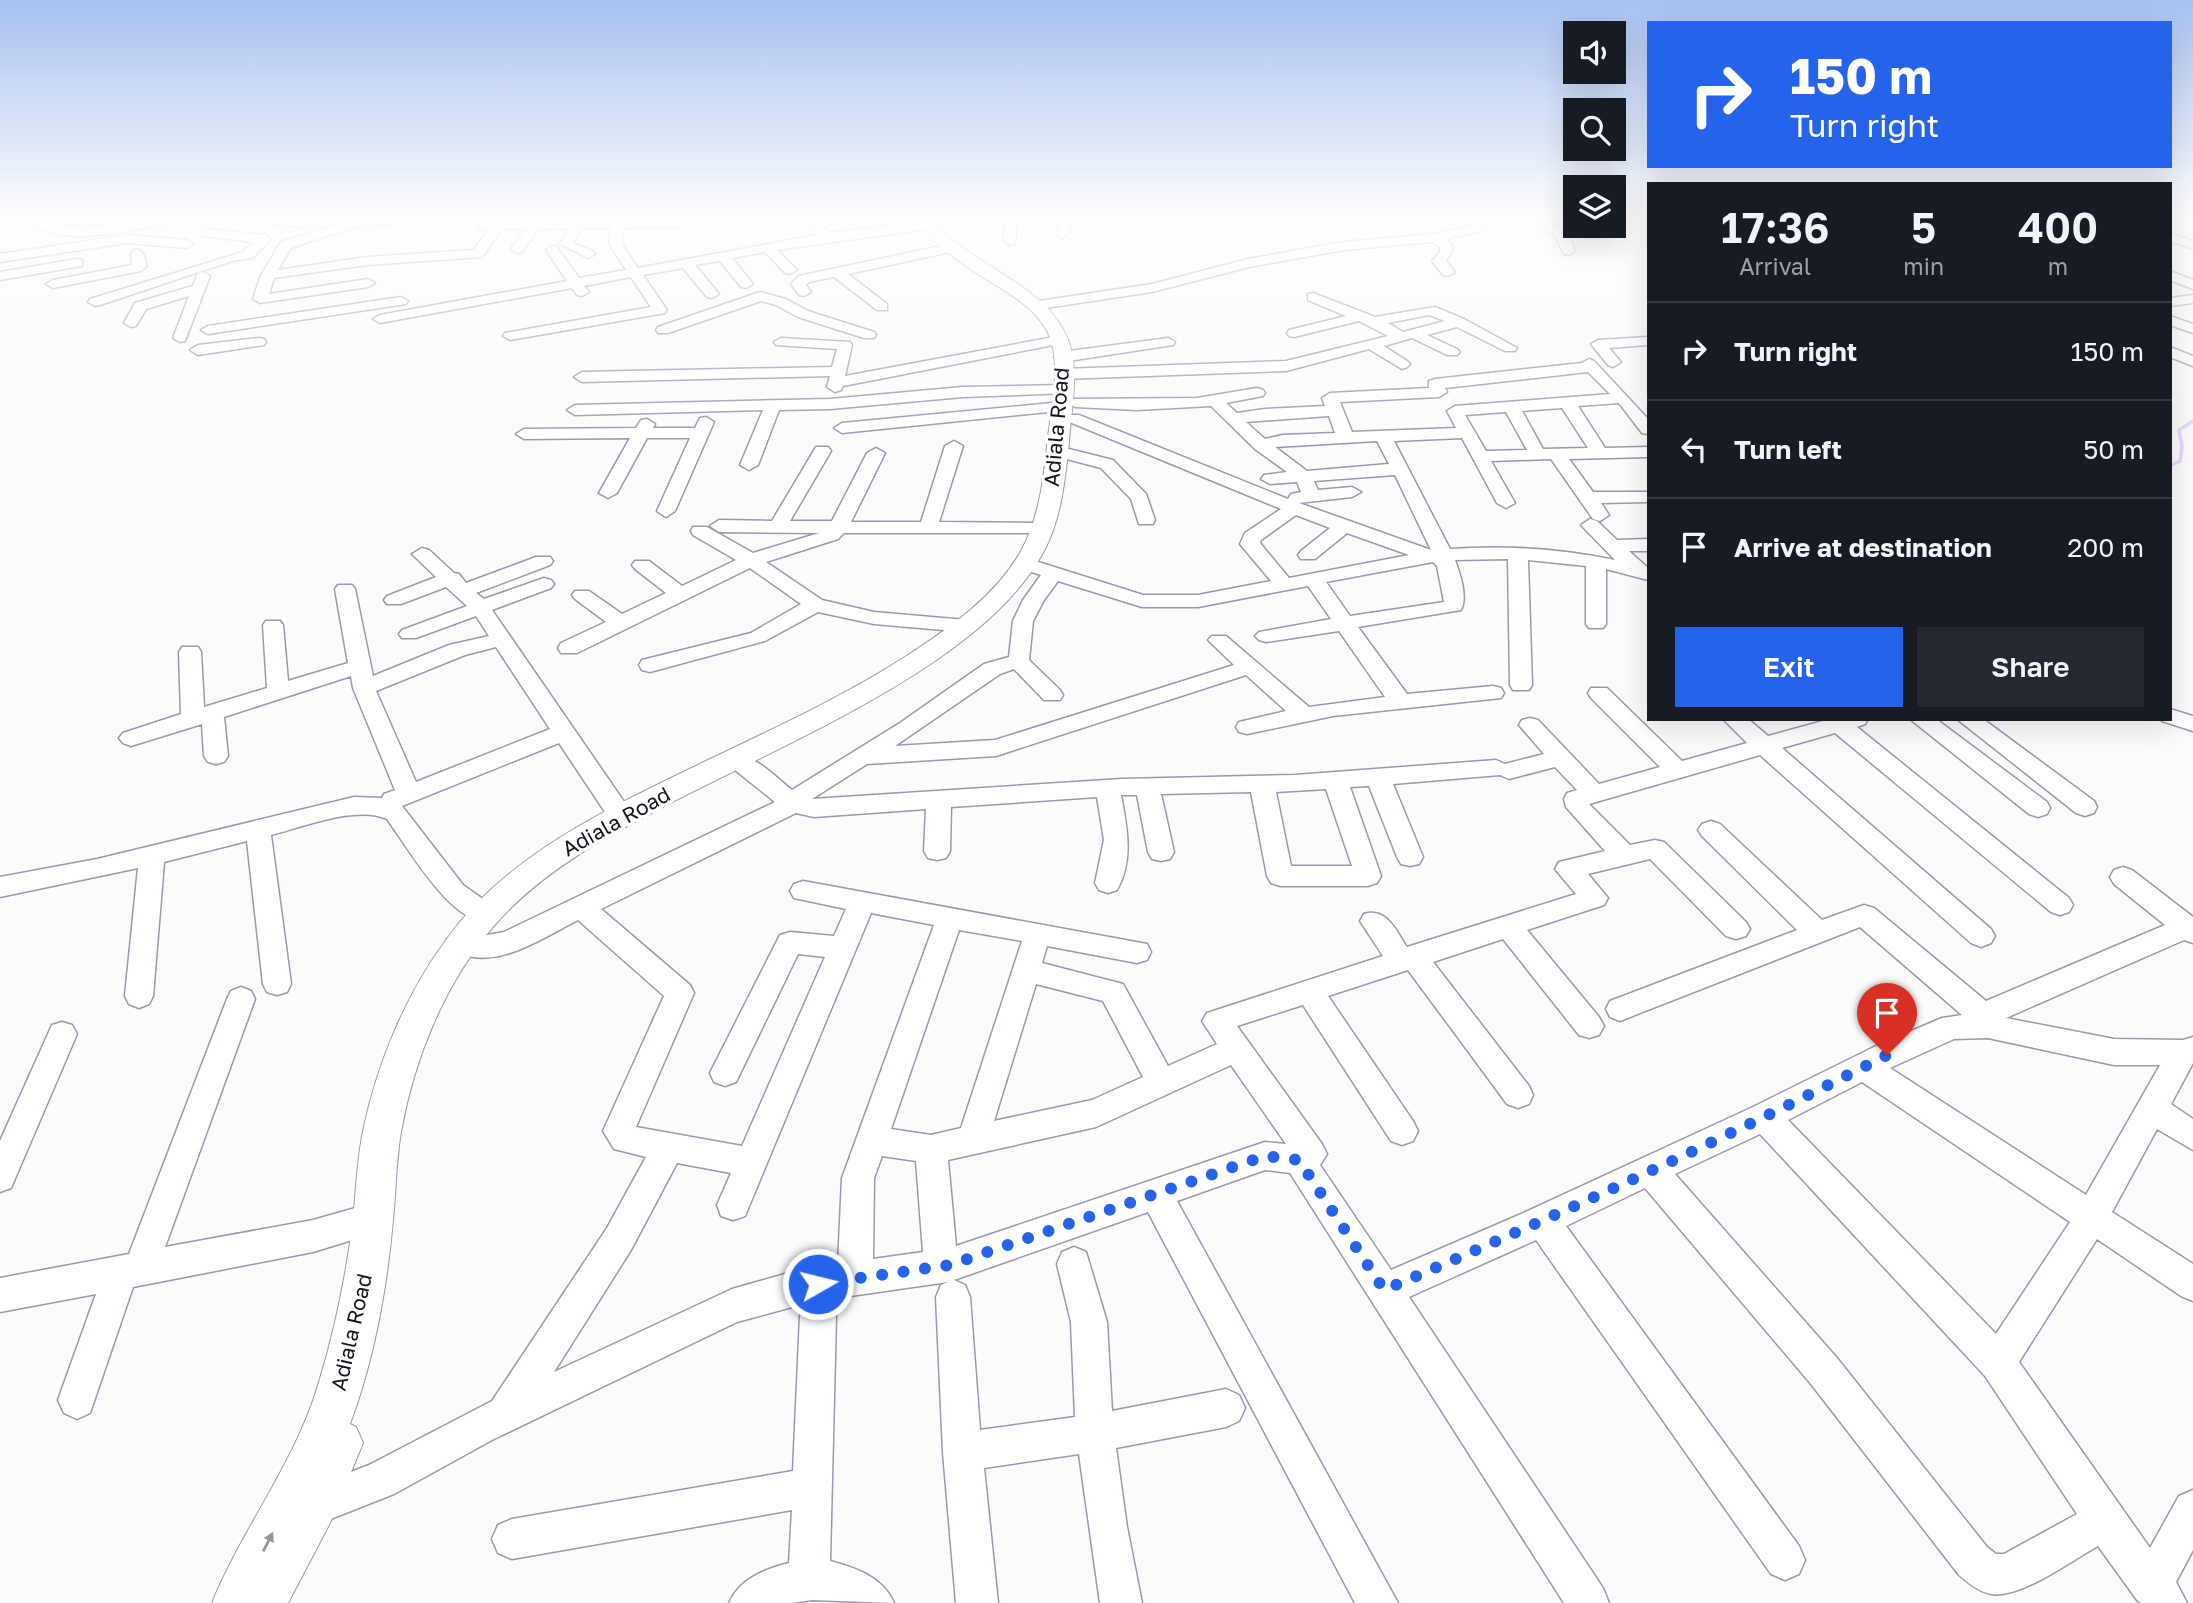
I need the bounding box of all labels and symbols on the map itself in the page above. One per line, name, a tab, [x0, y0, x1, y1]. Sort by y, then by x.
street label: Adiala Road	[1038, 366, 1074, 488]
street label: Adiala Road	[557, 781, 675, 861]
pin	[1857, 983, 1917, 1055]
position arrow	[781, 1247, 855, 1321]
street label: Adiala Road	[325, 1271, 377, 1393]
one-way arrow	[263, 1532, 274, 1552]

